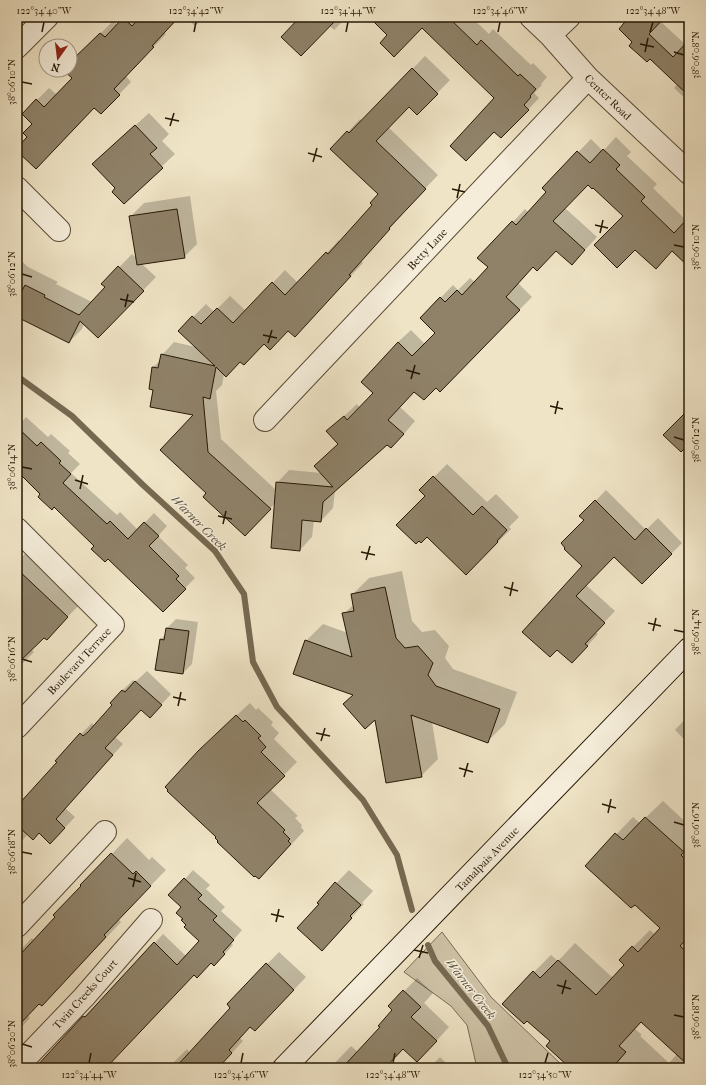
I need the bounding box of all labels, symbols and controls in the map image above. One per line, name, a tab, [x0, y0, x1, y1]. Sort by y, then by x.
text: 122°34'40"W	[17, 5, 73, 17]
text: 122°34'42"W	[169, 5, 224, 17]
text: 122°34'44"W	[320, 5, 377, 17]
text: 122°34'46"W	[473, 5, 529, 17]
text: 122°34'48"W	[626, 5, 681, 17]
text: 38°06'08"N	[690, 31, 702, 79]
north arrow	[38, 38, 78, 78]
text: 38°06'10"N	[6, 58, 18, 105]
text: N	[49, 60, 61, 75]
street label: Center Road	[582, 72, 634, 124]
text: 38°06'10"N	[690, 223, 702, 270]
street label: Betty Lane	[405, 225, 450, 273]
text: 38°06'12"N	[6, 251, 18, 297]
text: 38°06'12"N	[690, 417, 702, 463]
text: 38°06'14"N	[6, 443, 18, 490]
water label: Warner Creek	[168, 492, 230, 554]
text: 38°06'14"N	[690, 608, 702, 655]
street label: Boulevard Terrace	[45, 625, 114, 698]
text: 38°06'16"N	[6, 635, 18, 682]
text: 38°06'16"N	[690, 801, 702, 848]
street label: Tamalpais Avenue	[453, 824, 522, 894]
text: 38°06'18"N	[6, 829, 18, 875]
street label: Twin Creeks Court	[50, 956, 120, 1032]
water label: Warner Creek	[443, 956, 499, 1022]
text: 38°06'18"N	[690, 994, 702, 1040]
text: 38°06'20"N	[6, 1020, 18, 1068]
text: 122°34'44"W	[61, 1069, 118, 1081]
text: 122°34'46"W	[214, 1069, 270, 1081]
text: 122°34'48"W	[366, 1069, 421, 1081]
text: 122°34'50"W	[518, 1069, 573, 1081]

